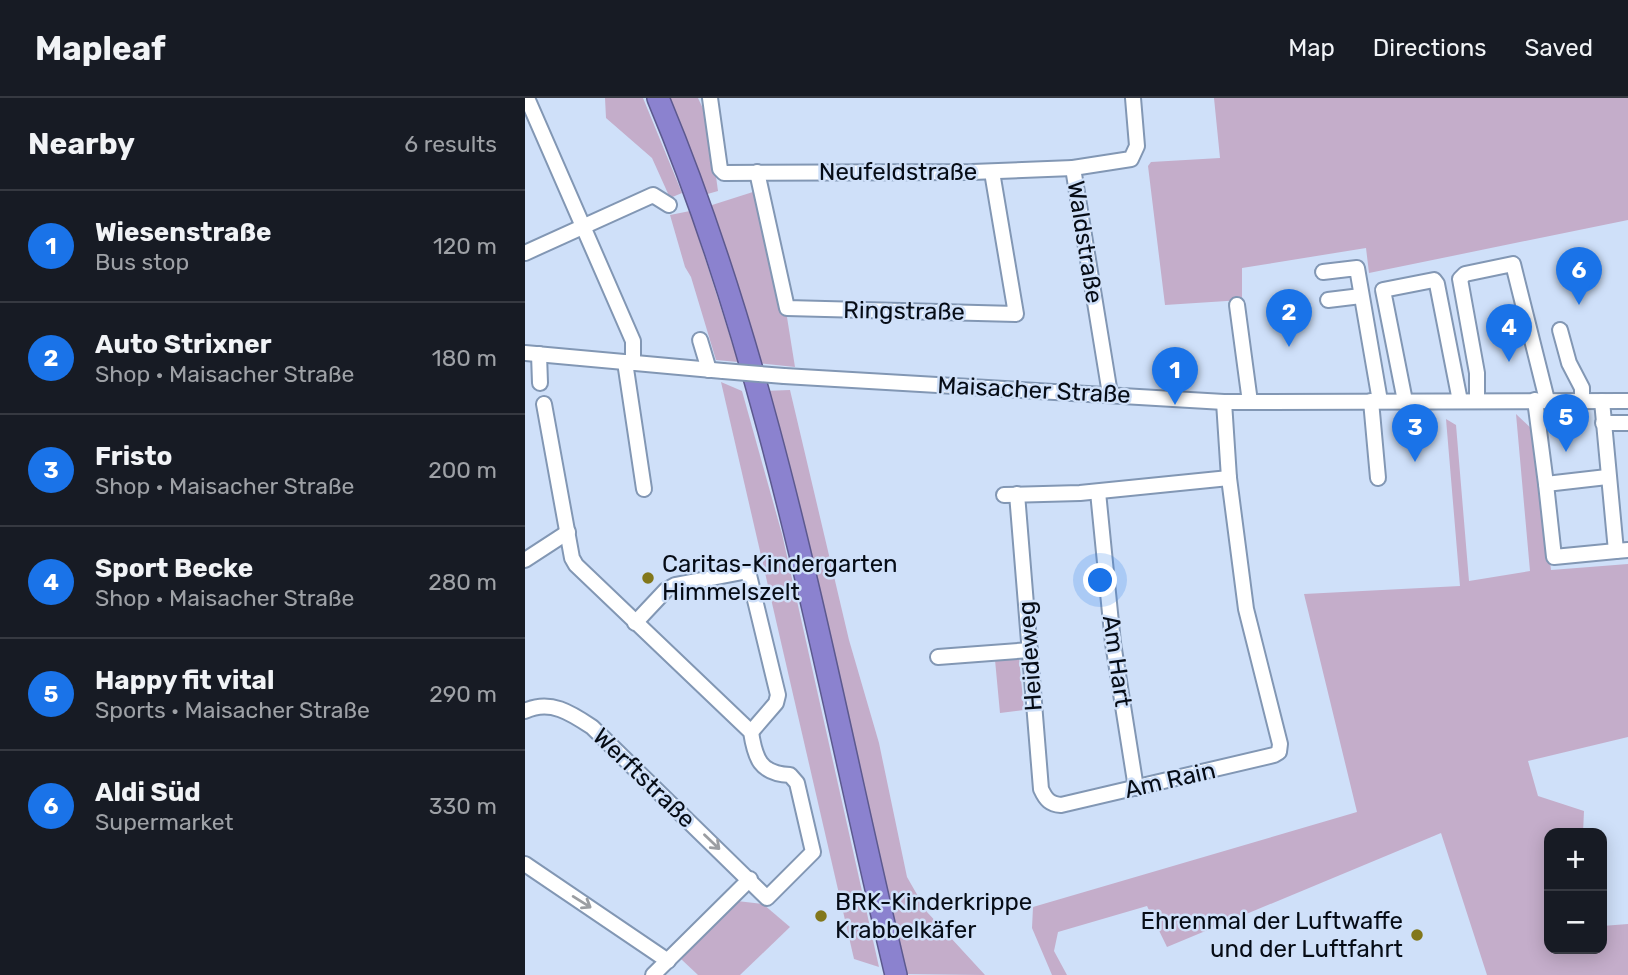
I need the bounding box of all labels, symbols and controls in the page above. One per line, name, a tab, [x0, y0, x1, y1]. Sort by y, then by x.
text: Mapleaf	[35, 29, 166, 68]
text: Map	[1288, 34, 1335, 62]
text: Directions	[1373, 34, 1486, 62]
text: Saved	[1524, 34, 1593, 62]
text: Nearby	[28, 126, 135, 162]
text: 6 results	[404, 130, 497, 158]
street label: Neufeldstraße	[819, 158, 977, 186]
street label: Waldstraße	[1062, 179, 1108, 305]
text: Wiesenstraße	[95, 217, 271, 248]
text: 1	[45, 232, 57, 260]
text: 120 m	[433, 232, 497, 260]
pin: 6	[1556, 247, 1602, 305]
text: Bus stop	[95, 248, 189, 276]
pin: 2	[1266, 289, 1312, 347]
street label: Ringstraße	[843, 296, 965, 326]
pin: 4	[1486, 304, 1532, 362]
text: Auto Strixner	[95, 329, 272, 360]
text: 2	[44, 344, 58, 372]
text: 180 m	[432, 344, 497, 372]
pin: 1	[1152, 347, 1198, 405]
text: Shop · Maisacher Straße	[95, 360, 354, 388]
street label: Maisacher Straße	[937, 371, 1131, 409]
pin: 5	[1543, 394, 1589, 452]
pin: 3	[1392, 404, 1438, 462]
text: Fristo	[95, 441, 172, 472]
text: 3	[43, 456, 59, 484]
text: 200 m	[428, 456, 497, 484]
text: Shop · Maisacher Straße	[95, 472, 354, 500]
place label: Caritas-Kindergarten Himmelszelt	[662, 550, 898, 606]
text: Sport Becke	[95, 553, 253, 584]
your location	[1083, 563, 1117, 597]
text: 4	[43, 568, 59, 596]
text: 280 m	[428, 568, 497, 596]
marker: Caritas-Kindergarten Himmelszelt	[640, 570, 656, 586]
text: Shop · Maisacher Straße	[95, 584, 354, 612]
street label: Heideweg	[1012, 600, 1048, 712]
street label: Am Hart	[1097, 613, 1137, 709]
text: Happy fit vital	[95, 665, 274, 696]
text: 5	[44, 680, 58, 708]
text: 290 m	[429, 680, 497, 708]
text: Sports · Maisacher Straße	[95, 696, 370, 724]
street label: Werftstraße	[587, 722, 701, 834]
street label: Am Rain	[1122, 756, 1218, 804]
text: Aldi Süd	[95, 777, 201, 808]
text: 6	[44, 792, 58, 820]
text: 330 m	[429, 792, 497, 820]
text: Supermarket	[95, 808, 233, 836]
map controls	[1544, 828, 1607, 954]
button: +	[1544, 828, 1607, 891]
one-way arrow	[703, 834, 720, 851]
place label: BRK-Kinderkrippe Krabbelkäfer	[835, 888, 1032, 944]
button: −	[1544, 891, 1607, 954]
one-way arrow	[571, 896, 591, 910]
place label: Ehrenmal der Luftwaffe und der Luftfahrt	[1140, 907, 1403, 963]
marker: BRK-Kinderkrippe Krabbelkäfer	[813, 908, 829, 924]
marker: Ehrenmal der Luftwaffe und der Luftfahrt	[1409, 927, 1425, 943]

